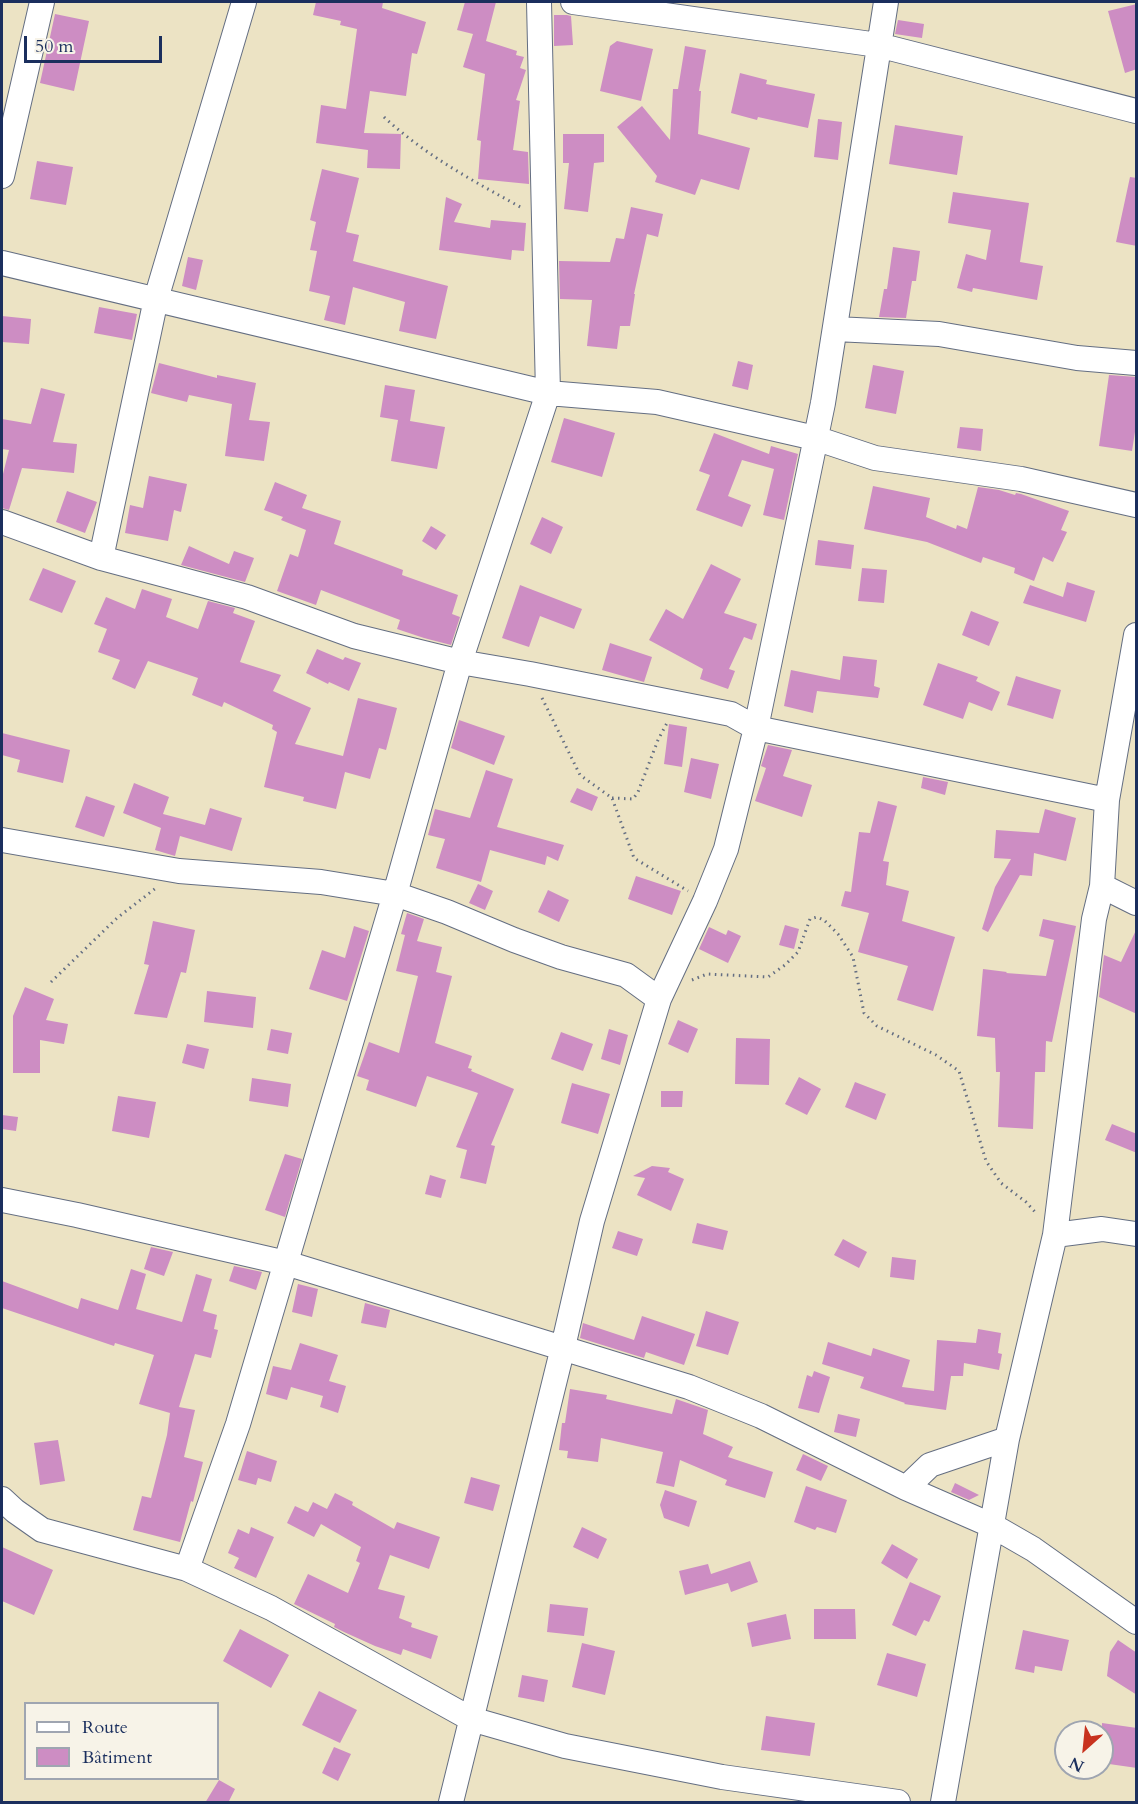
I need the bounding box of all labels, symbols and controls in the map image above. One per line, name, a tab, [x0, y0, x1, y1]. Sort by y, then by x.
scale bar	[27, 24, 165, 62]
text: 50 m	[35, 34, 74, 59]
legend	[24, 1702, 219, 1780]
text: Route	[82, 1715, 128, 1740]
north arrow	[1054, 1720, 1114, 1780]
text: Bâtiment	[82, 1745, 152, 1770]
text: N	[1066, 1751, 1088, 1777]

